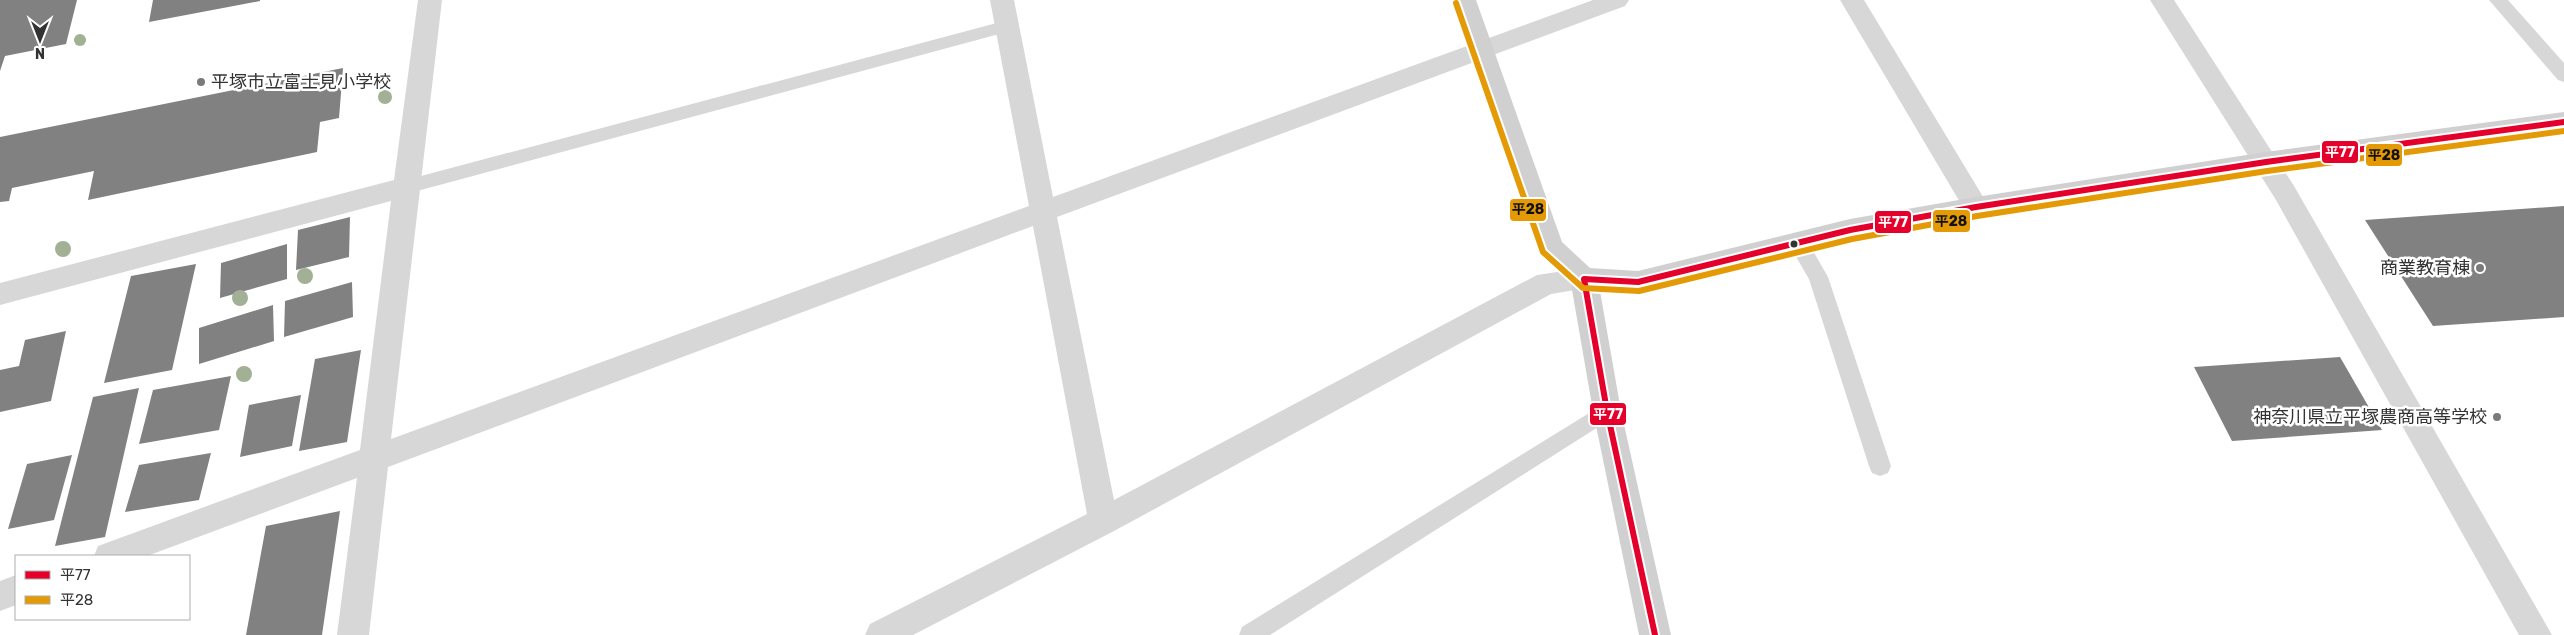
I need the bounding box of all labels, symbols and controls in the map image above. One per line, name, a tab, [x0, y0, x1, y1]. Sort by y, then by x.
north arrow	[15, 15, 65, 65]
text: N	[35, 44, 45, 61]
place label: 平塚市立富士見小学校	[211, 71, 391, 93]
marker: 平塚市立富士見小学校	[195, 76, 207, 88]
line badge: 平77	[2321, 140, 2359, 164]
line badge: 平28	[2365, 143, 2403, 167]
text: 平77	[2325, 144, 2355, 161]
text: 平28	[2368, 147, 2400, 164]
line badge: 平28	[1509, 198, 1547, 222]
text: 平28	[1512, 201, 1544, 218]
line badge: 平28	[1932, 209, 1971, 233]
line badge: 平77	[1874, 210, 1912, 234]
text: 平28	[1935, 213, 1967, 230]
text: 平77	[1878, 214, 1908, 231]
unlabelled marker	[1789, 239, 1799, 249]
place label: 商業教育棟	[2380, 257, 2470, 279]
marker: 商業教育棟	[2474, 262, 2486, 274]
line badge: 平77	[1589, 402, 1627, 426]
text: 平77	[1593, 406, 1623, 423]
place label: 神奈川県立平塚農商高等学校	[2253, 406, 2487, 428]
marker: 神奈川県立平塚農商高等学校	[2491, 411, 2503, 423]
legend	[15, 555, 190, 620]
text: 平77	[60, 566, 91, 584]
text: 平28	[60, 591, 93, 609]

